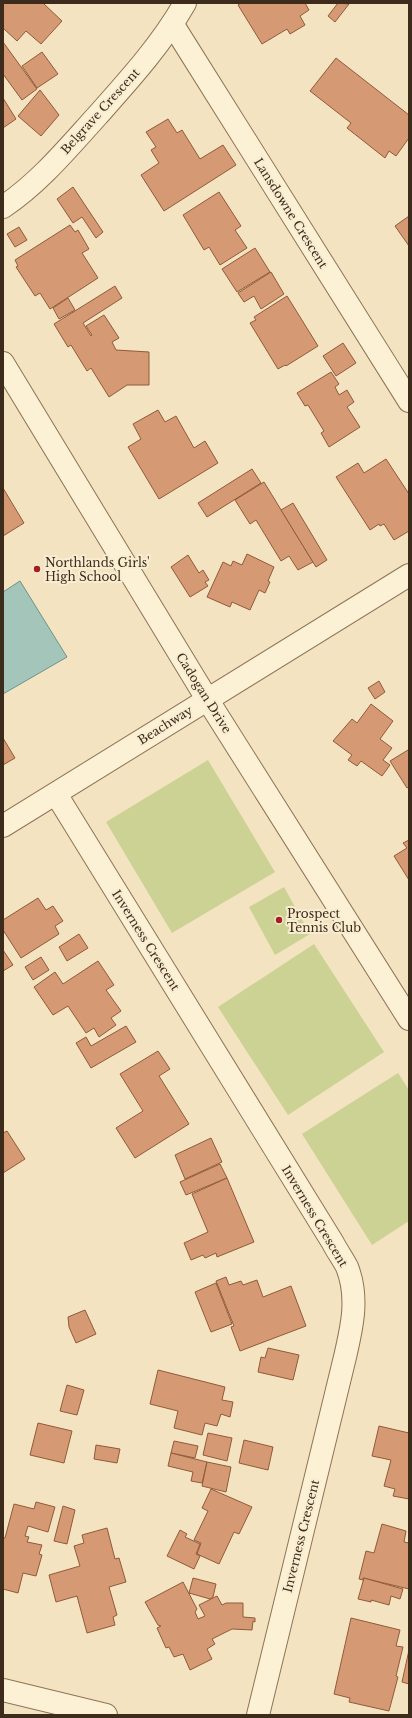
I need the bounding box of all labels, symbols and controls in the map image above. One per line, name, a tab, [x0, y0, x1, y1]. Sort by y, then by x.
street label: Belgrave Crescent	[58, 65, 143, 157]
street label: Lansdowne Crescent	[251, 155, 331, 271]
place label: Northlands Girls' High School	[45, 555, 150, 584]
marker: Northlands Girls' High School	[32, 564, 42, 574]
street label: Cadogan Drive	[173, 650, 235, 736]
street label: Beachway	[135, 702, 195, 748]
street label: Inverness Crescent	[109, 887, 183, 993]
place label: Prospect Tennis Club	[287, 906, 361, 935]
marker: Prospect Tennis Club	[274, 915, 284, 925]
street label: Inverness Crescent	[279, 1162, 351, 1270]
street label: Inverness Crescent	[280, 1478, 322, 1594]

